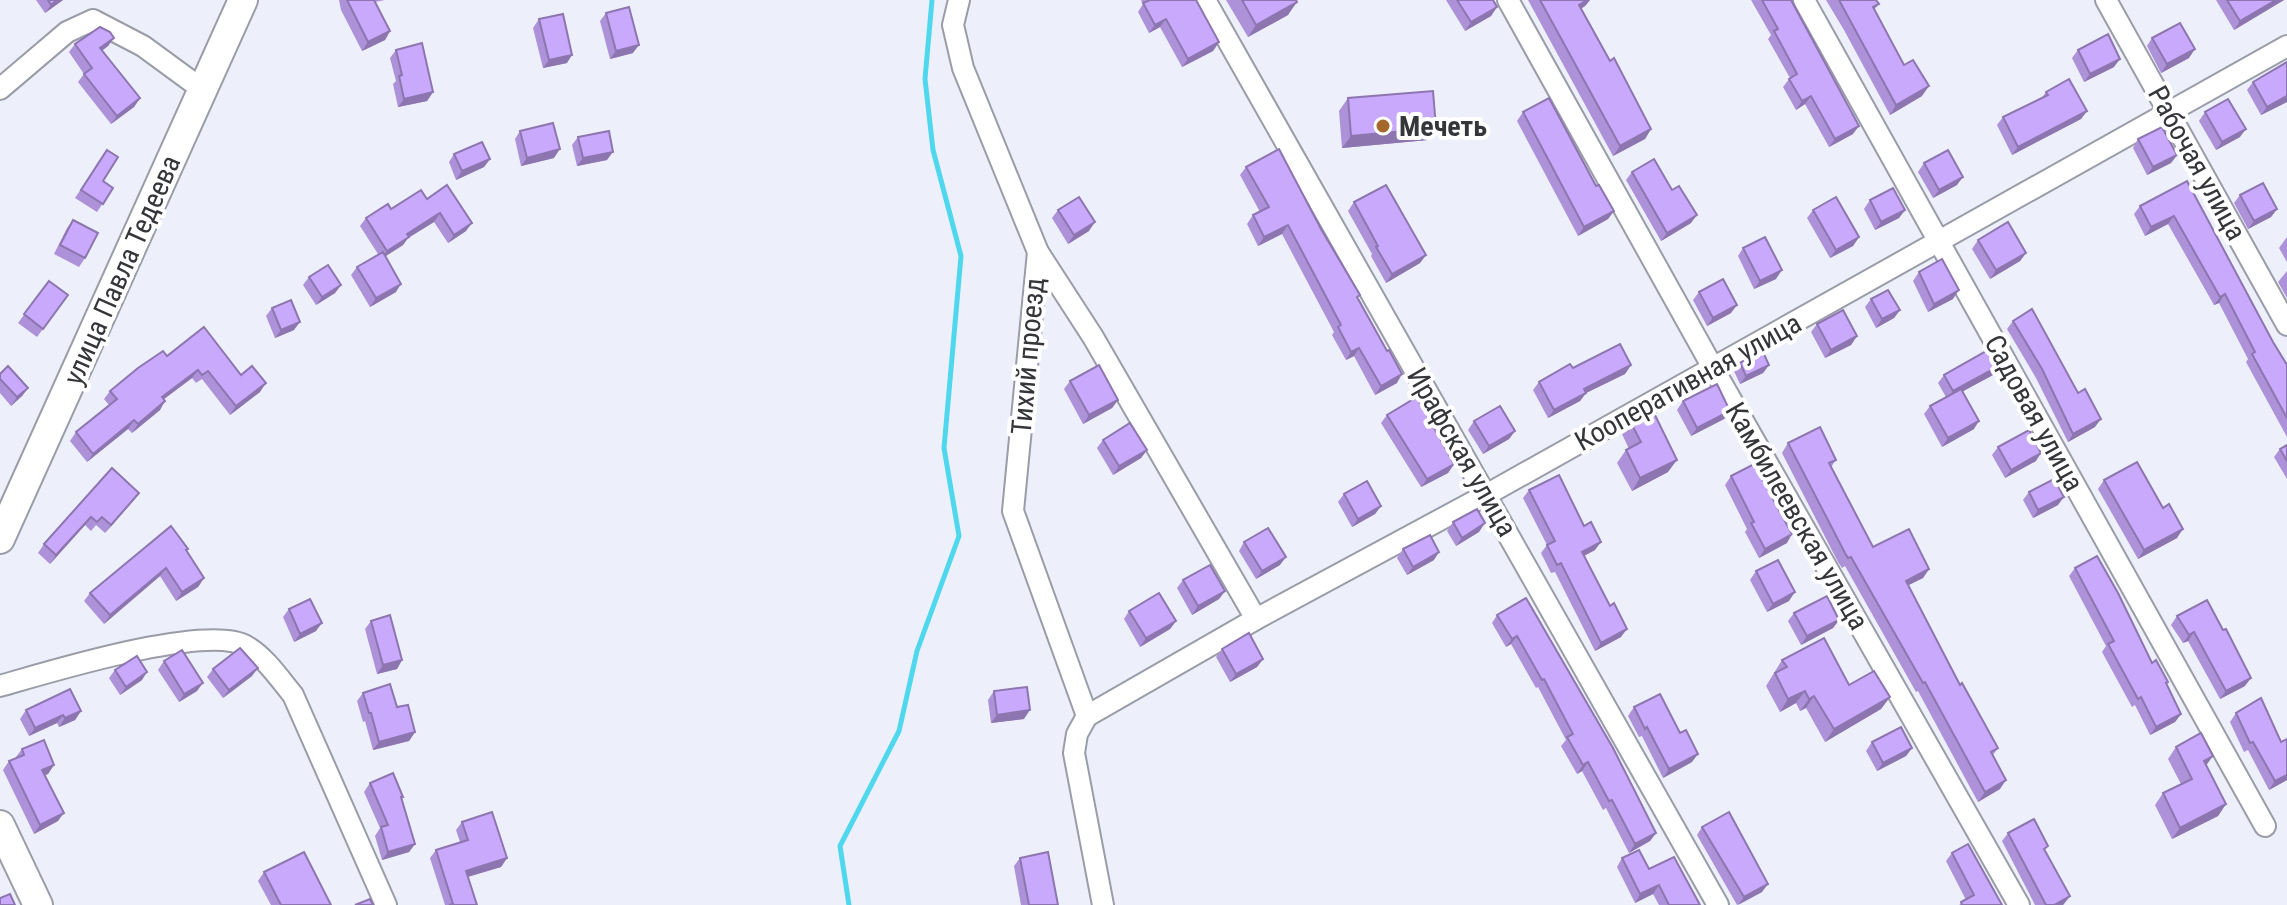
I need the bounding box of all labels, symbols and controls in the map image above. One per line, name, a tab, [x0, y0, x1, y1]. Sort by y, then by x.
street label: Рабочая улица	[2141, 80, 2253, 246]
place label: Мечеть	[1399, 110, 1487, 143]
marker: Мечеть	[1374, 117, 1392, 135]
street label: улица Павла Тедеева	[57, 150, 187, 390]
street label: Тихий проезд	[1005, 276, 1051, 436]
street label: Кооперативная улица	[1569, 306, 1807, 458]
street label: Садовая улица	[1978, 329, 2090, 497]
street label: Ирафская улица	[1400, 362, 1524, 542]
street label: Камбилеевская улица	[1718, 396, 1876, 636]

